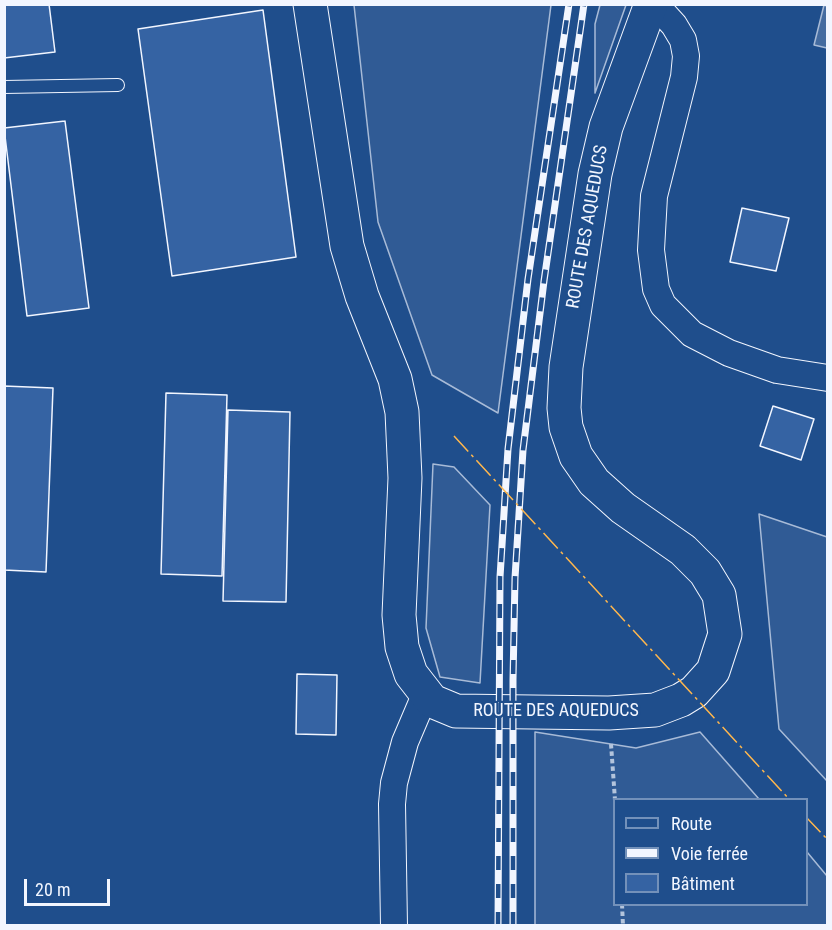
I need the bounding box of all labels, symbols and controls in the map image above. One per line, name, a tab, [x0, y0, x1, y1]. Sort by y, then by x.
street label: ROUTE DES AQUEDUCS	[563, 144, 613, 310]
street label: ROUTE DES AQUEDUCS	[473, 700, 639, 722]
legend	[613, 798, 808, 906]
text: Route	[671, 813, 712, 834]
text: Voie ferrée	[671, 843, 748, 864]
scale bar	[27, 867, 112, 905]
text: Bâtiment	[671, 873, 735, 894]
text: 20 m	[35, 879, 70, 900]

